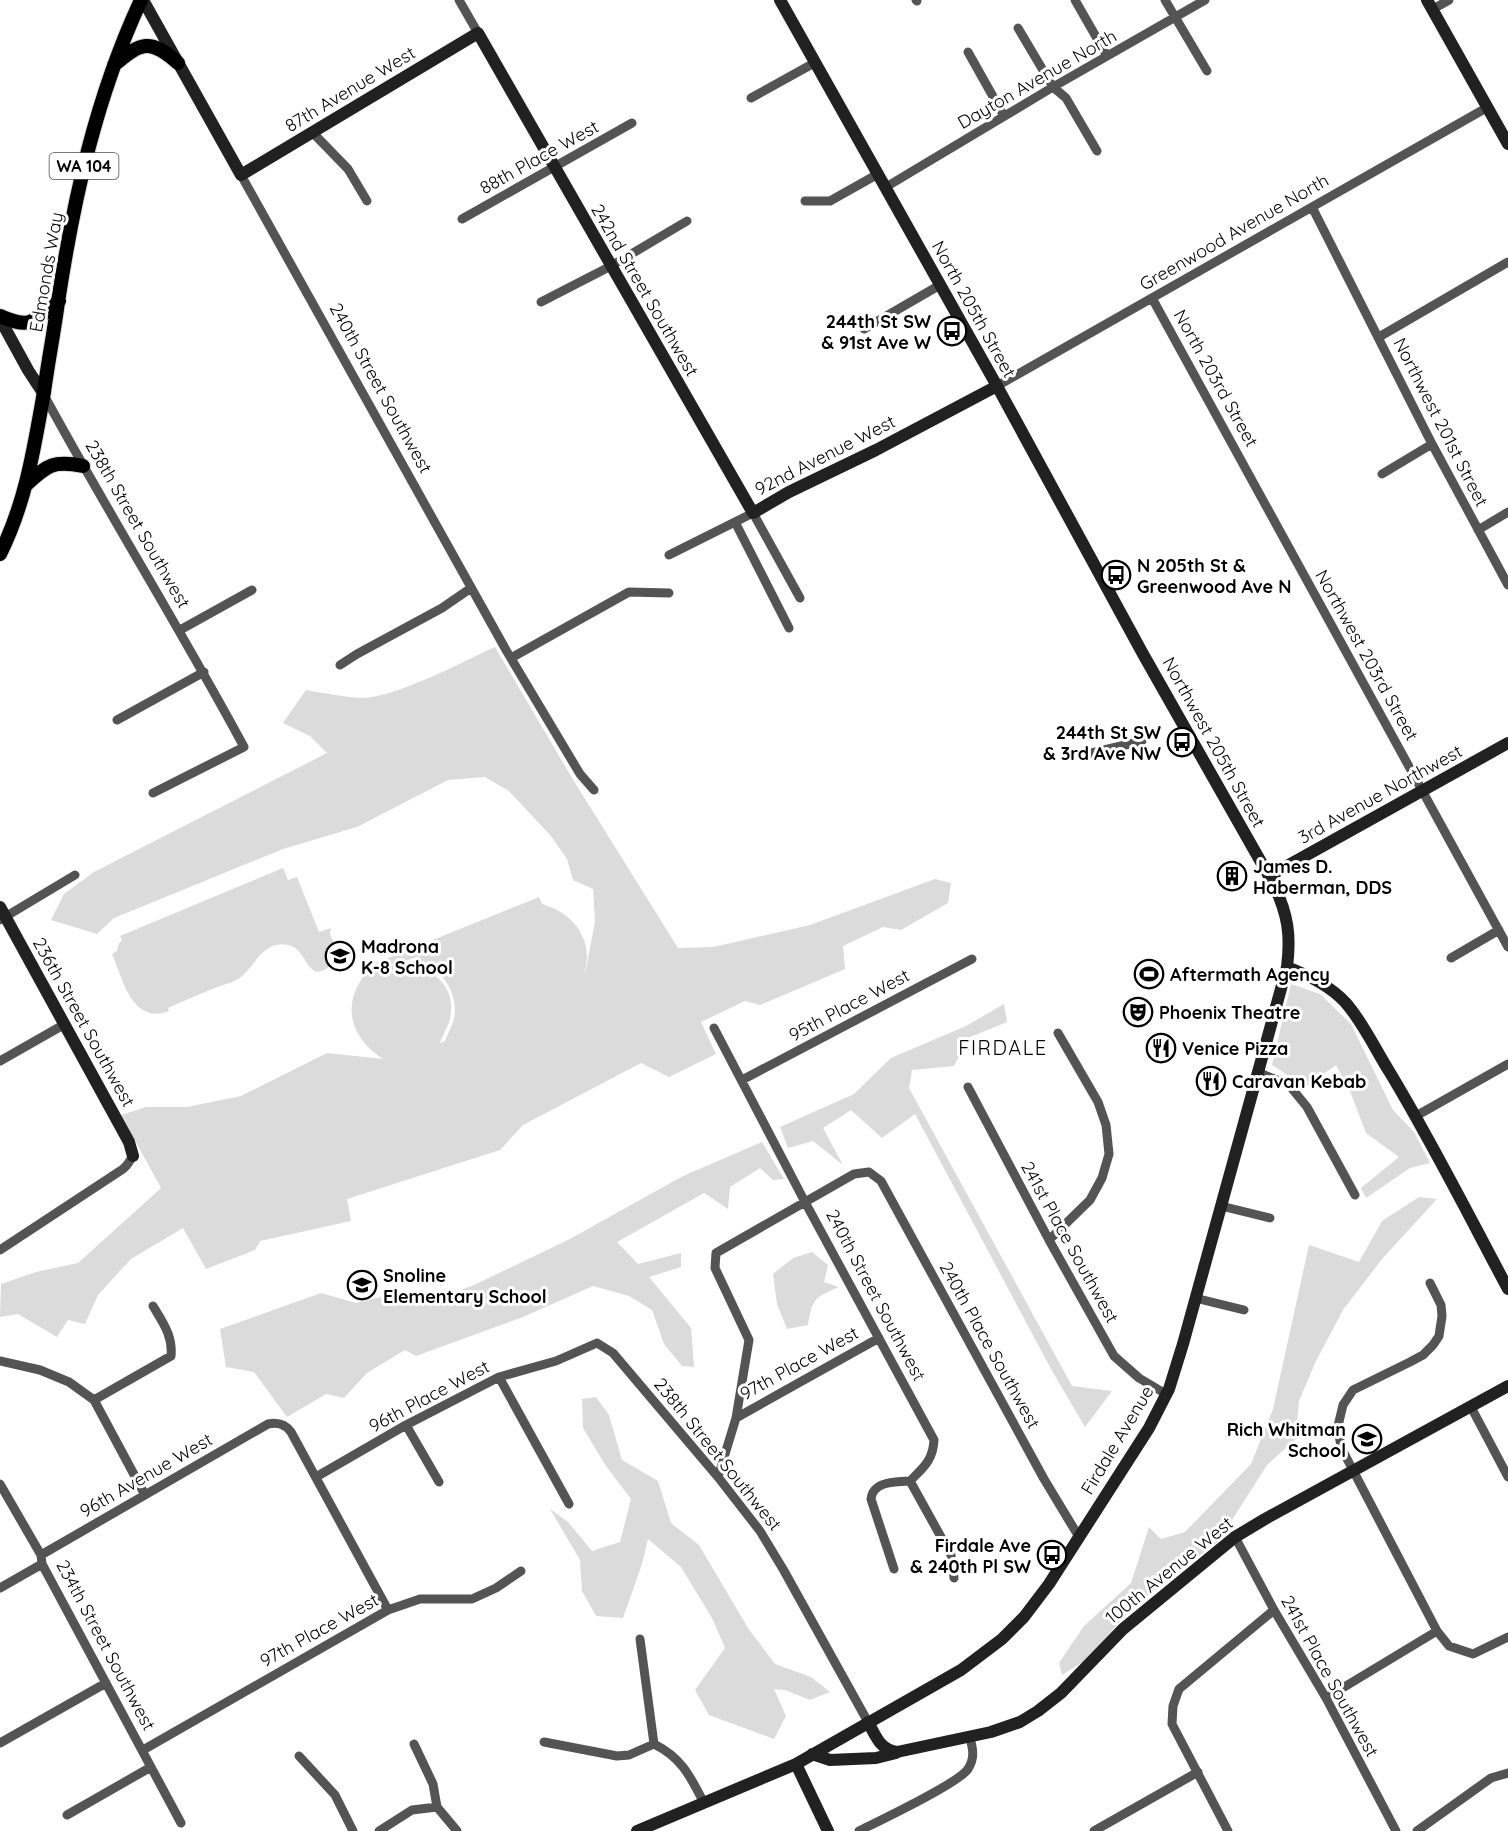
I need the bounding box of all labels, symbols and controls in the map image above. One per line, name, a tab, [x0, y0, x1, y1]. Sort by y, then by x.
street label: Dayton Avenue North	[953, 24, 1121, 134]
street label: 87th Avenue West	[281, 41, 419, 137]
street label: 88th Place West	[475, 115, 603, 199]
road number: WA 104	[50, 153, 118, 179]
street label: Greenwood Avenue North	[1135, 168, 1333, 296]
street label: 242nd Street Southwest	[586, 200, 704, 380]
street label: Edmonds Way	[24, 210, 68, 334]
street label: North 205th Street	[927, 236, 1021, 382]
street label: 240th Street Southwest	[325, 299, 437, 477]
street label: North 203rd Street	[1169, 305, 1263, 451]
place label: 244th St SW & 91st Ave W	[821, 310, 931, 354]
bus stop icon: 244th St SW & 91st Ave W	[936, 315, 968, 347]
street label: Northwest 201st Street	[1388, 334, 1494, 510]
street label: 92nd Avenue West	[751, 410, 899, 500]
street label: 238th Street Southwest	[80, 436, 196, 612]
place label: N 205th St & Greenwood Ave N	[1137, 554, 1291, 598]
bus stop icon: N 205th St & Greenwood Ave N	[1100, 559, 1132, 591]
street label: Northwest 203rd Street	[1310, 565, 1424, 745]
street label: Northwest 205th Street	[1158, 653, 1270, 831]
place label: 244th St SW & 3rd Ave NW	[1043, 721, 1161, 765]
bus stop icon: 244th St SW & 3rd Ave NW	[1166, 726, 1198, 758]
street label: 3rd Avenue Northwest	[1294, 739, 1466, 849]
place label: James D. Haberman, DDS	[1253, 855, 1392, 899]
building icon: James D. Haberman, DDS	[1216, 860, 1248, 892]
street label: 236th Street Southwest	[28, 933, 140, 1111]
place label: Madrona K-8 School	[361, 935, 453, 979]
school or university icon: Madrona K-8 School	[324, 940, 356, 972]
sports icon: Aftermath Agency	[1133, 958, 1165, 990]
place label: Aftermath Agency	[1170, 963, 1330, 986]
street label: 95th Place West	[785, 964, 913, 1046]
theatre icon: Phoenix Theatre	[1122, 996, 1154, 1028]
place label: Phoenix Theatre	[1159, 1001, 1300, 1024]
restaurant icon: Venice Pizza	[1145, 1032, 1177, 1064]
district label: FIRDALE	[958, 1035, 1048, 1060]
place label: Venice Pizza	[1182, 1037, 1288, 1060]
restaurant icon: Caravan Kebab	[1195, 1065, 1227, 1097]
place label: Caravan Kebab	[1232, 1070, 1366, 1093]
street label: 241st Place Southwest	[1016, 1157, 1124, 1327]
street label: 240th Street Southwest	[821, 1205, 931, 1385]
street label: 240th Place Southwest	[935, 1258, 1045, 1432]
place label: Snoline Elementary School	[383, 1264, 547, 1308]
school or university icon: Snoline Elementary School	[346, 1269, 378, 1301]
street label: 97th Place West	[736, 1321, 862, 1405]
street label: 96th Place West	[365, 1355, 493, 1437]
street label: 238th Street Southwest	[649, 1373, 787, 1535]
street label: Firdale Avenue	[1075, 1381, 1159, 1499]
place label: Rich Whitman School	[1227, 1418, 1346, 1462]
school or university icon: Rich Whitman School	[1351, 1423, 1383, 1455]
street label: 96th Avenue West	[76, 1428, 216, 1522]
street label: 100th Avenue West	[1101, 1511, 1237, 1629]
place label: Firdale Ave & 240th Pl SW	[910, 1534, 1031, 1578]
bus stop icon: Firdale Ave & 240th Pl SW	[1036, 1539, 1068, 1571]
street label: 234th Street Southwest	[51, 1556, 161, 1734]
street label: 97th Place West	[256, 1588, 382, 1672]
street label: 241st Place Southwest	[1276, 1591, 1384, 1761]

